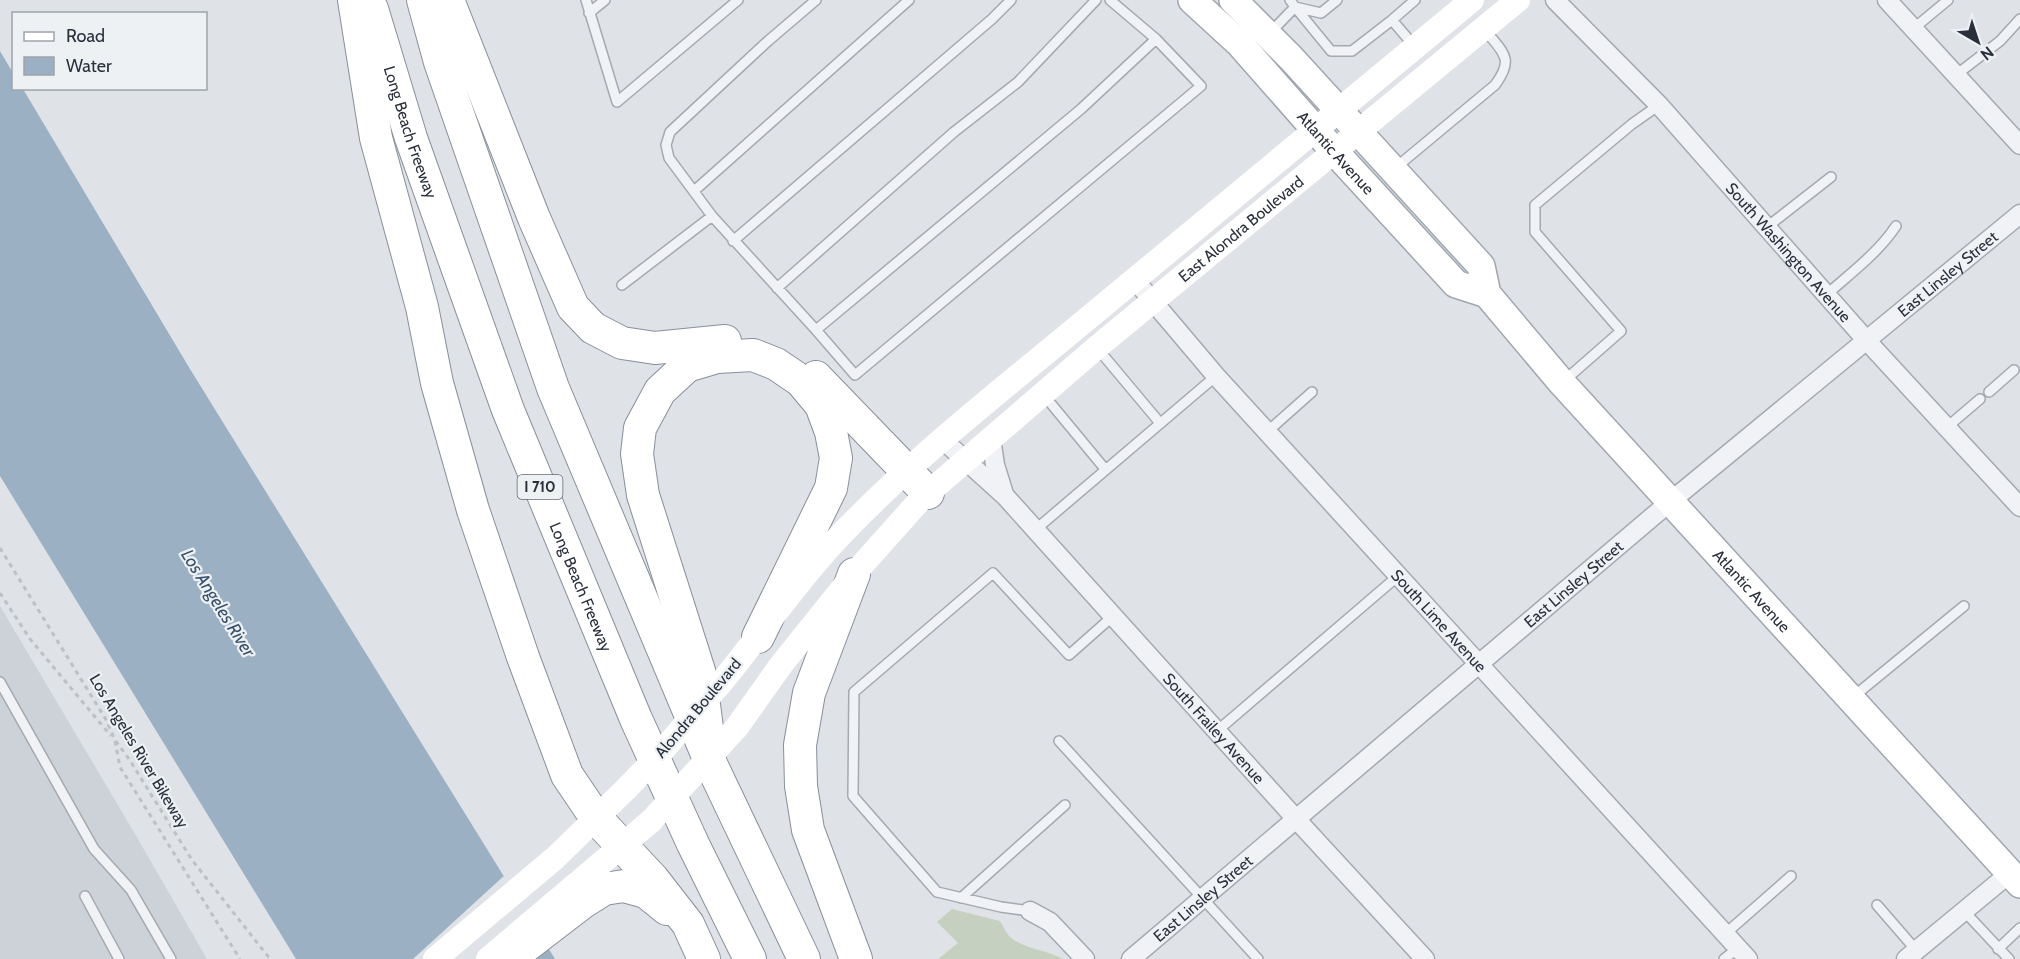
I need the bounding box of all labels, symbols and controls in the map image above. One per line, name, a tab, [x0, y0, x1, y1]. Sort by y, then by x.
legend	[12, 12, 207, 90]
north arrow	[1948, 12, 2008, 72]
text: Road	[66, 25, 105, 47]
text: N	[1977, 42, 1997, 64]
text: Water	[66, 55, 112, 77]
street label: Long Beach Freeway	[380, 64, 441, 201]
street label: Atlantic Avenue	[1294, 107, 1378, 198]
street label: East Alondra Boulevard	[1174, 172, 1307, 286]
street label: South Washington Avenue	[1722, 179, 1855, 326]
street label: East Linsley Street	[1894, 227, 2002, 320]
road number: I 710	[518, 475, 562, 499]
street label: Long Beach Freeway	[546, 519, 616, 654]
street label: East Linsley Street	[1520, 536, 1627, 631]
water label: Los Angeles River	[176, 545, 261, 662]
street label: Atlantic Avenue	[1709, 545, 1794, 636]
street label: South Lime Avenue	[1387, 565, 1491, 676]
street label: Alondra Boulevard	[651, 654, 745, 762]
street label: South Frailey Avenue	[1159, 669, 1269, 787]
street label: Los Angeles River Bikeway	[85, 671, 193, 831]
street label: East Linsley Street	[1149, 850, 1257, 946]

